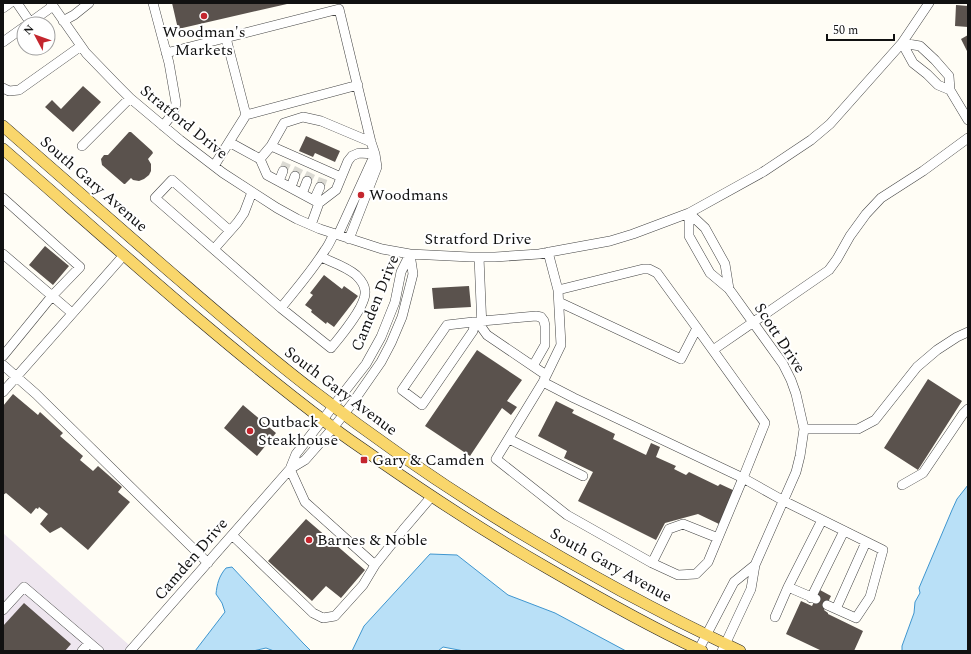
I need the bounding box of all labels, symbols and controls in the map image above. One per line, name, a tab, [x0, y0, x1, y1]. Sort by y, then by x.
marker: Woodman's Markets	[199, 11, 209, 21]
north arrow	[16, 16, 56, 56]
scale bar	[827, 16, 894, 42]
place label: Woodman's Markets	[162, 20, 246, 62]
text: N	[19, 21, 38, 39]
text: 50 m	[833, 21, 858, 40]
street label: Stratford Drive	[135, 79, 233, 165]
street label: South Gary Avenue	[35, 130, 153, 238]
place label: Woodmans	[369, 183, 449, 207]
marker: Woodmans	[356, 190, 366, 200]
street label: Stratford Drive	[424, 227, 532, 251]
street label: Camden Drive	[345, 251, 405, 355]
street label: Scott Drive	[748, 298, 812, 378]
street label: South Gary Avenue	[279, 340, 403, 442]
place label: Outback Steakhouse	[258, 410, 338, 452]
marker: Outback Steakhouse	[245, 426, 255, 436]
place label: Gary & Camden	[372, 448, 484, 472]
marker: Gary & Camden	[359, 455, 369, 465]
street label: Camden Drive	[148, 512, 234, 606]
street label: South Gary Avenue	[546, 521, 676, 609]
place label: Barnes & Noble	[317, 528, 428, 552]
marker: Barnes & Noble	[304, 535, 314, 545]

